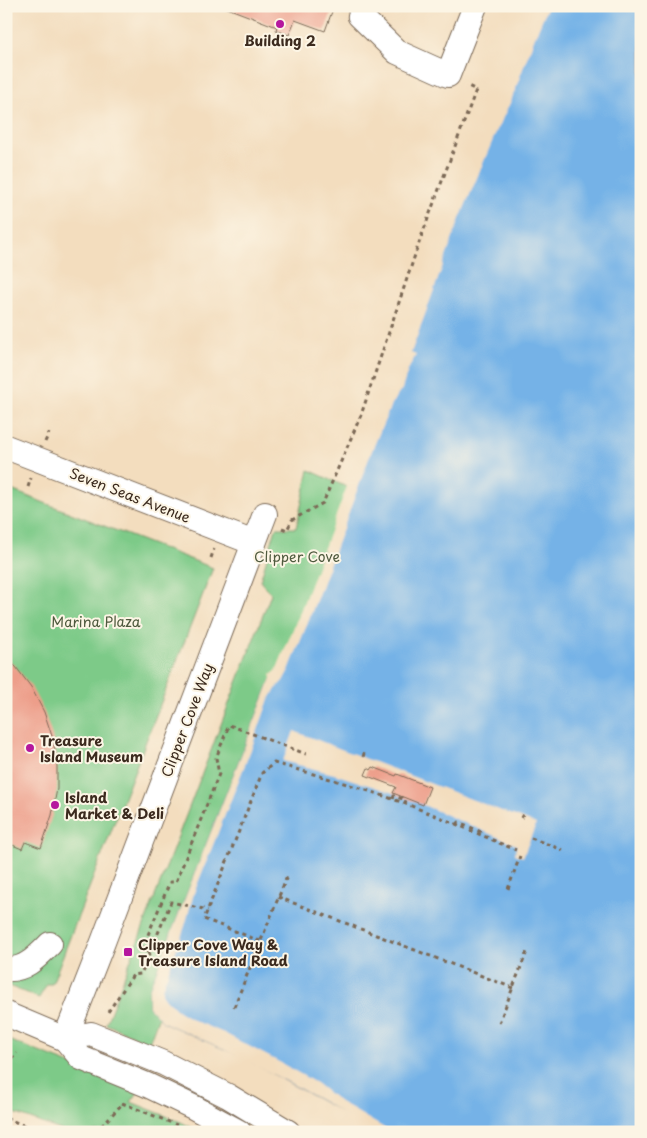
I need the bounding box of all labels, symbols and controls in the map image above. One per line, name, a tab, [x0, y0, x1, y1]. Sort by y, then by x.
marker: Building 2	[274, 18, 286, 30]
place label: Building 2	[244, 30, 316, 51]
street label: Seven Seas Avenue	[67, 462, 194, 528]
park label: Clipper Cove	[254, 546, 340, 567]
park label: Marina Plaza	[51, 611, 141, 632]
street label: Clipper Cove Way	[156, 660, 218, 780]
place label: Treasure Island Museum	[40, 730, 143, 767]
marker: Treasure Island Museum	[24, 742, 36, 754]
place label: Island Market & Deli	[65, 787, 164, 824]
marker: Island Market & Deli	[49, 799, 61, 811]
place label: Clipper Cove Way & Treasure Island Road	[138, 934, 288, 971]
marker: Clipper Cove Way & Treasure Island Road	[122, 946, 134, 958]

